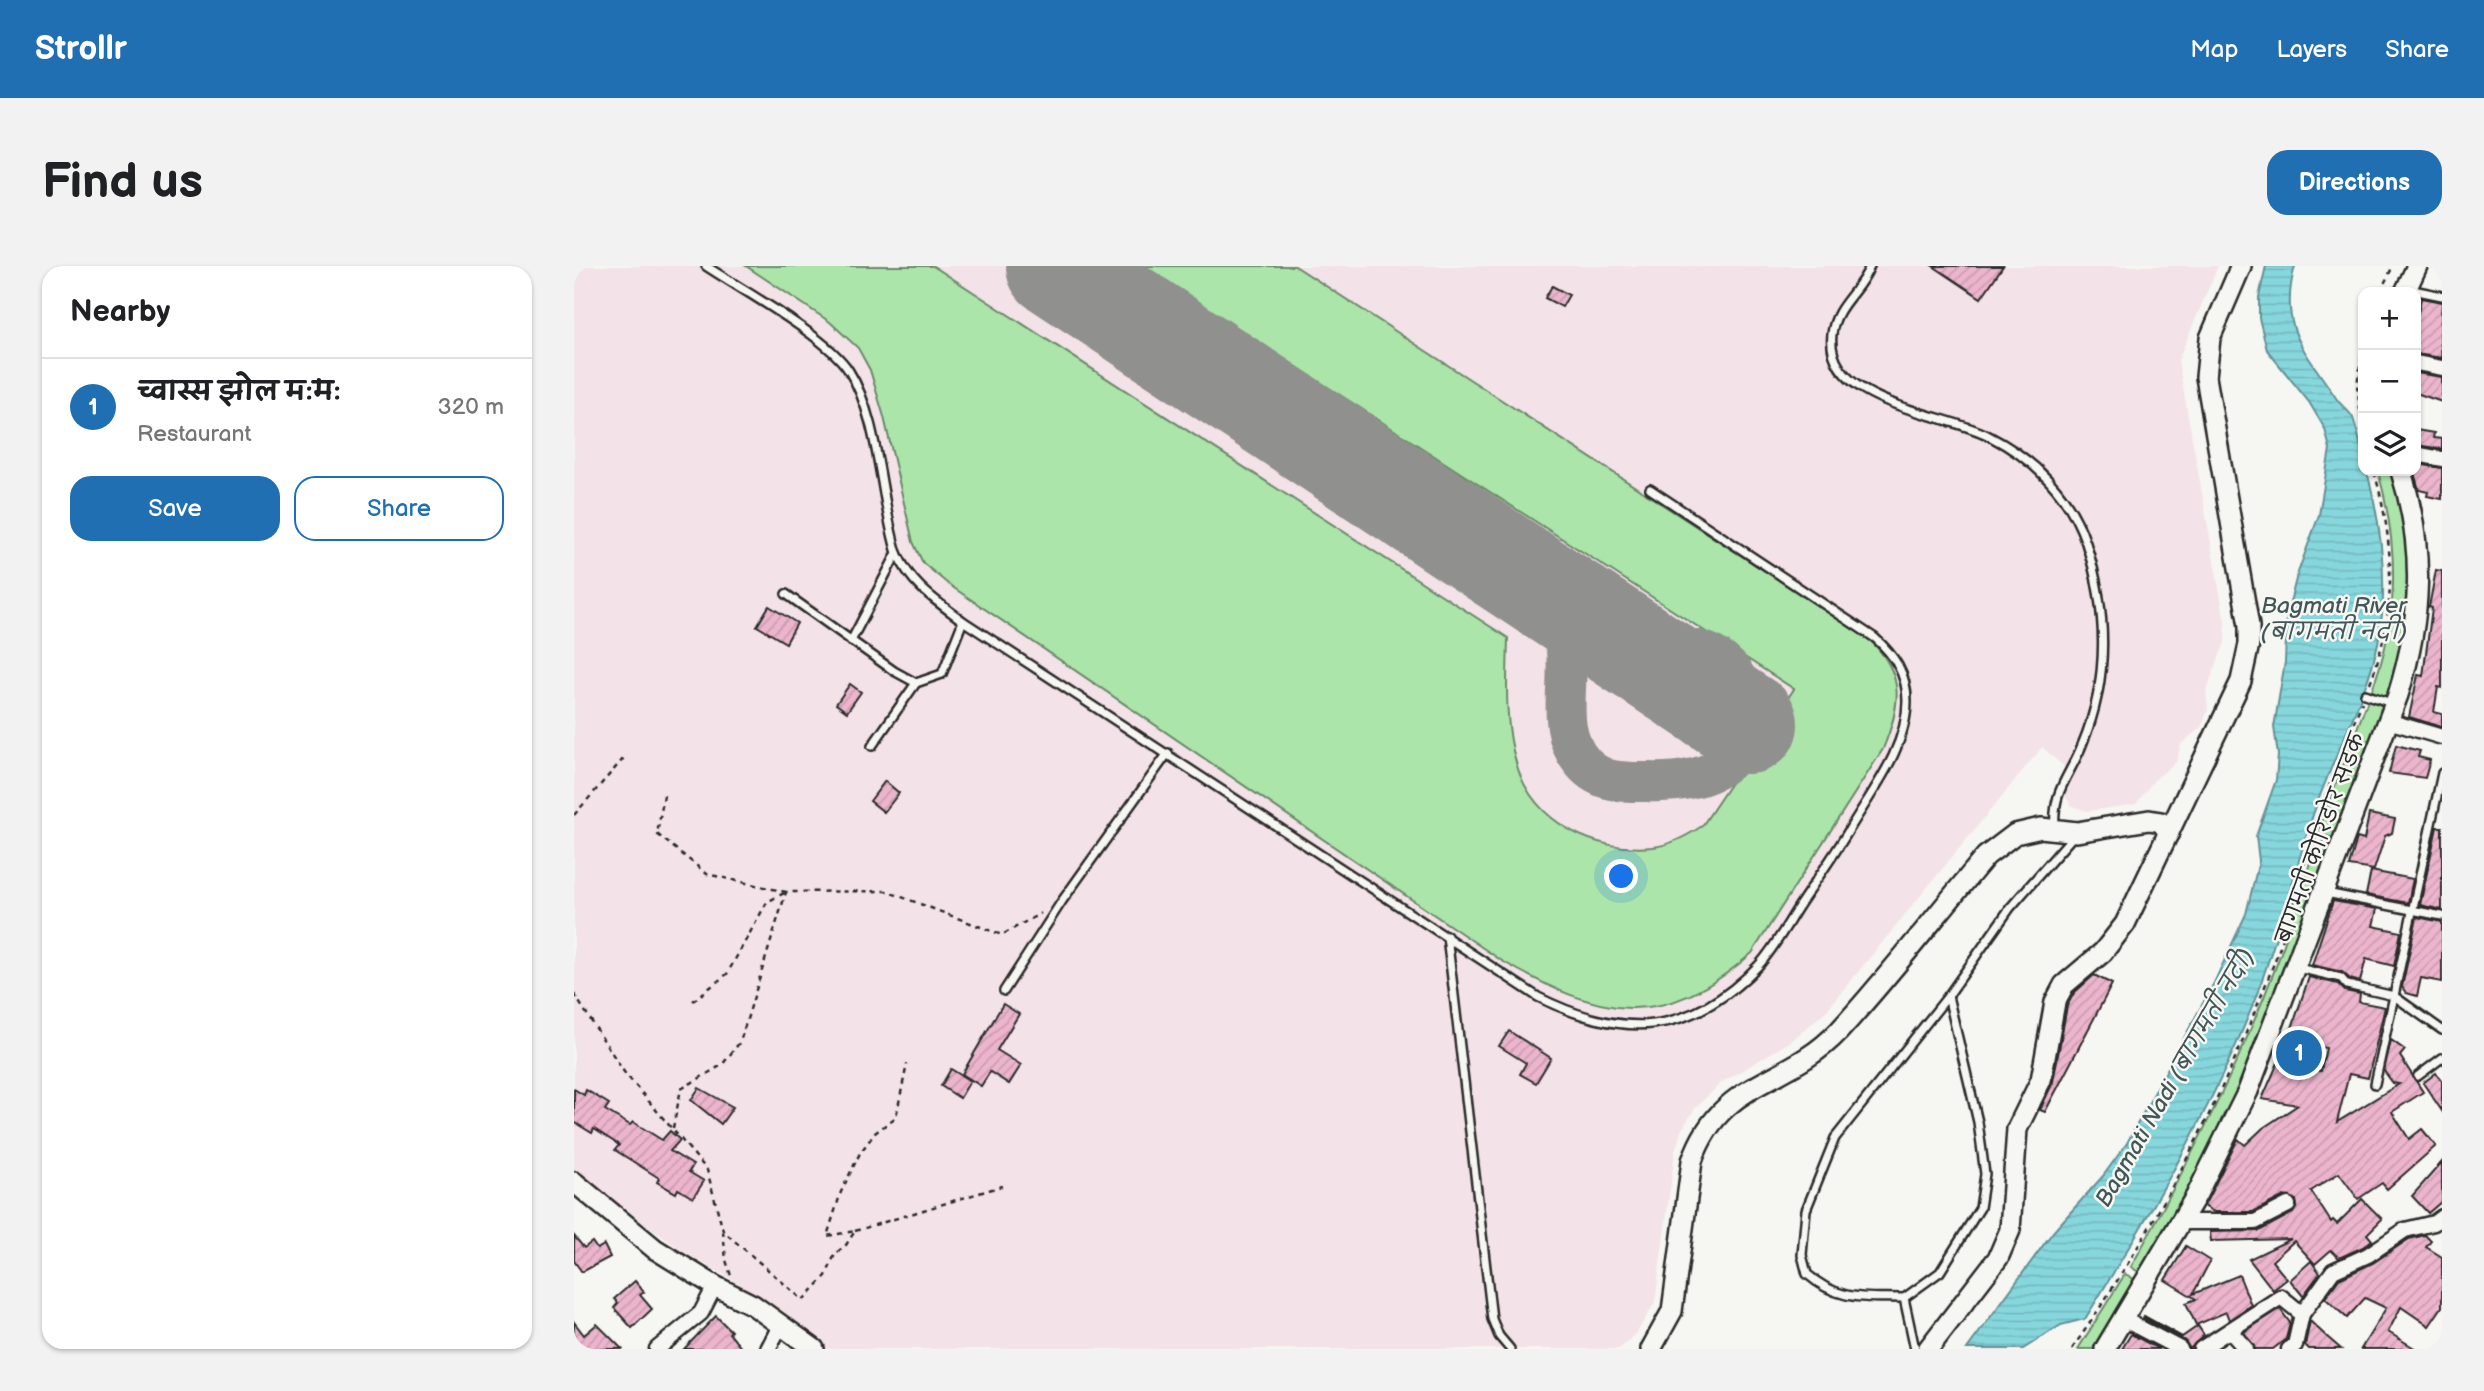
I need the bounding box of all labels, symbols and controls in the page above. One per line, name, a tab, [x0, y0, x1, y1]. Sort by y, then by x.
text: Strollr	[35, 29, 127, 69]
text: Map	[2190, 35, 2238, 64]
text: Layers	[2276, 35, 2347, 64]
text: Share	[2385, 35, 2449, 64]
button: Directions	[2267, 150, 2442, 215]
text: Find us	[42, 153, 203, 212]
map controls	[2358, 287, 2421, 476]
button: +	[2358, 287, 2421, 350]
text: Nearby	[70, 294, 170, 330]
button: −	[2358, 350, 2421, 413]
text: च्वास्स झोल मःमः	[137, 377, 341, 408]
text: 1	[88, 393, 98, 421]
text: 320 m	[438, 393, 504, 421]
button: layers	[2358, 413, 2421, 476]
text: Restaurant	[137, 420, 251, 448]
button: Save	[70, 476, 280, 541]
button: Share	[294, 476, 504, 541]
water label: Bagmati River (बागमती नदी)	[2261, 592, 2408, 646]
street label: बागमती कोरिडोर सडक	[2267, 726, 2371, 947]
your location	[1604, 859, 1638, 893]
water label: Bagmati Nadi (बागमती नदी)	[2085, 941, 2261, 1212]
pin: 1	[2276, 1027, 2322, 1079]

